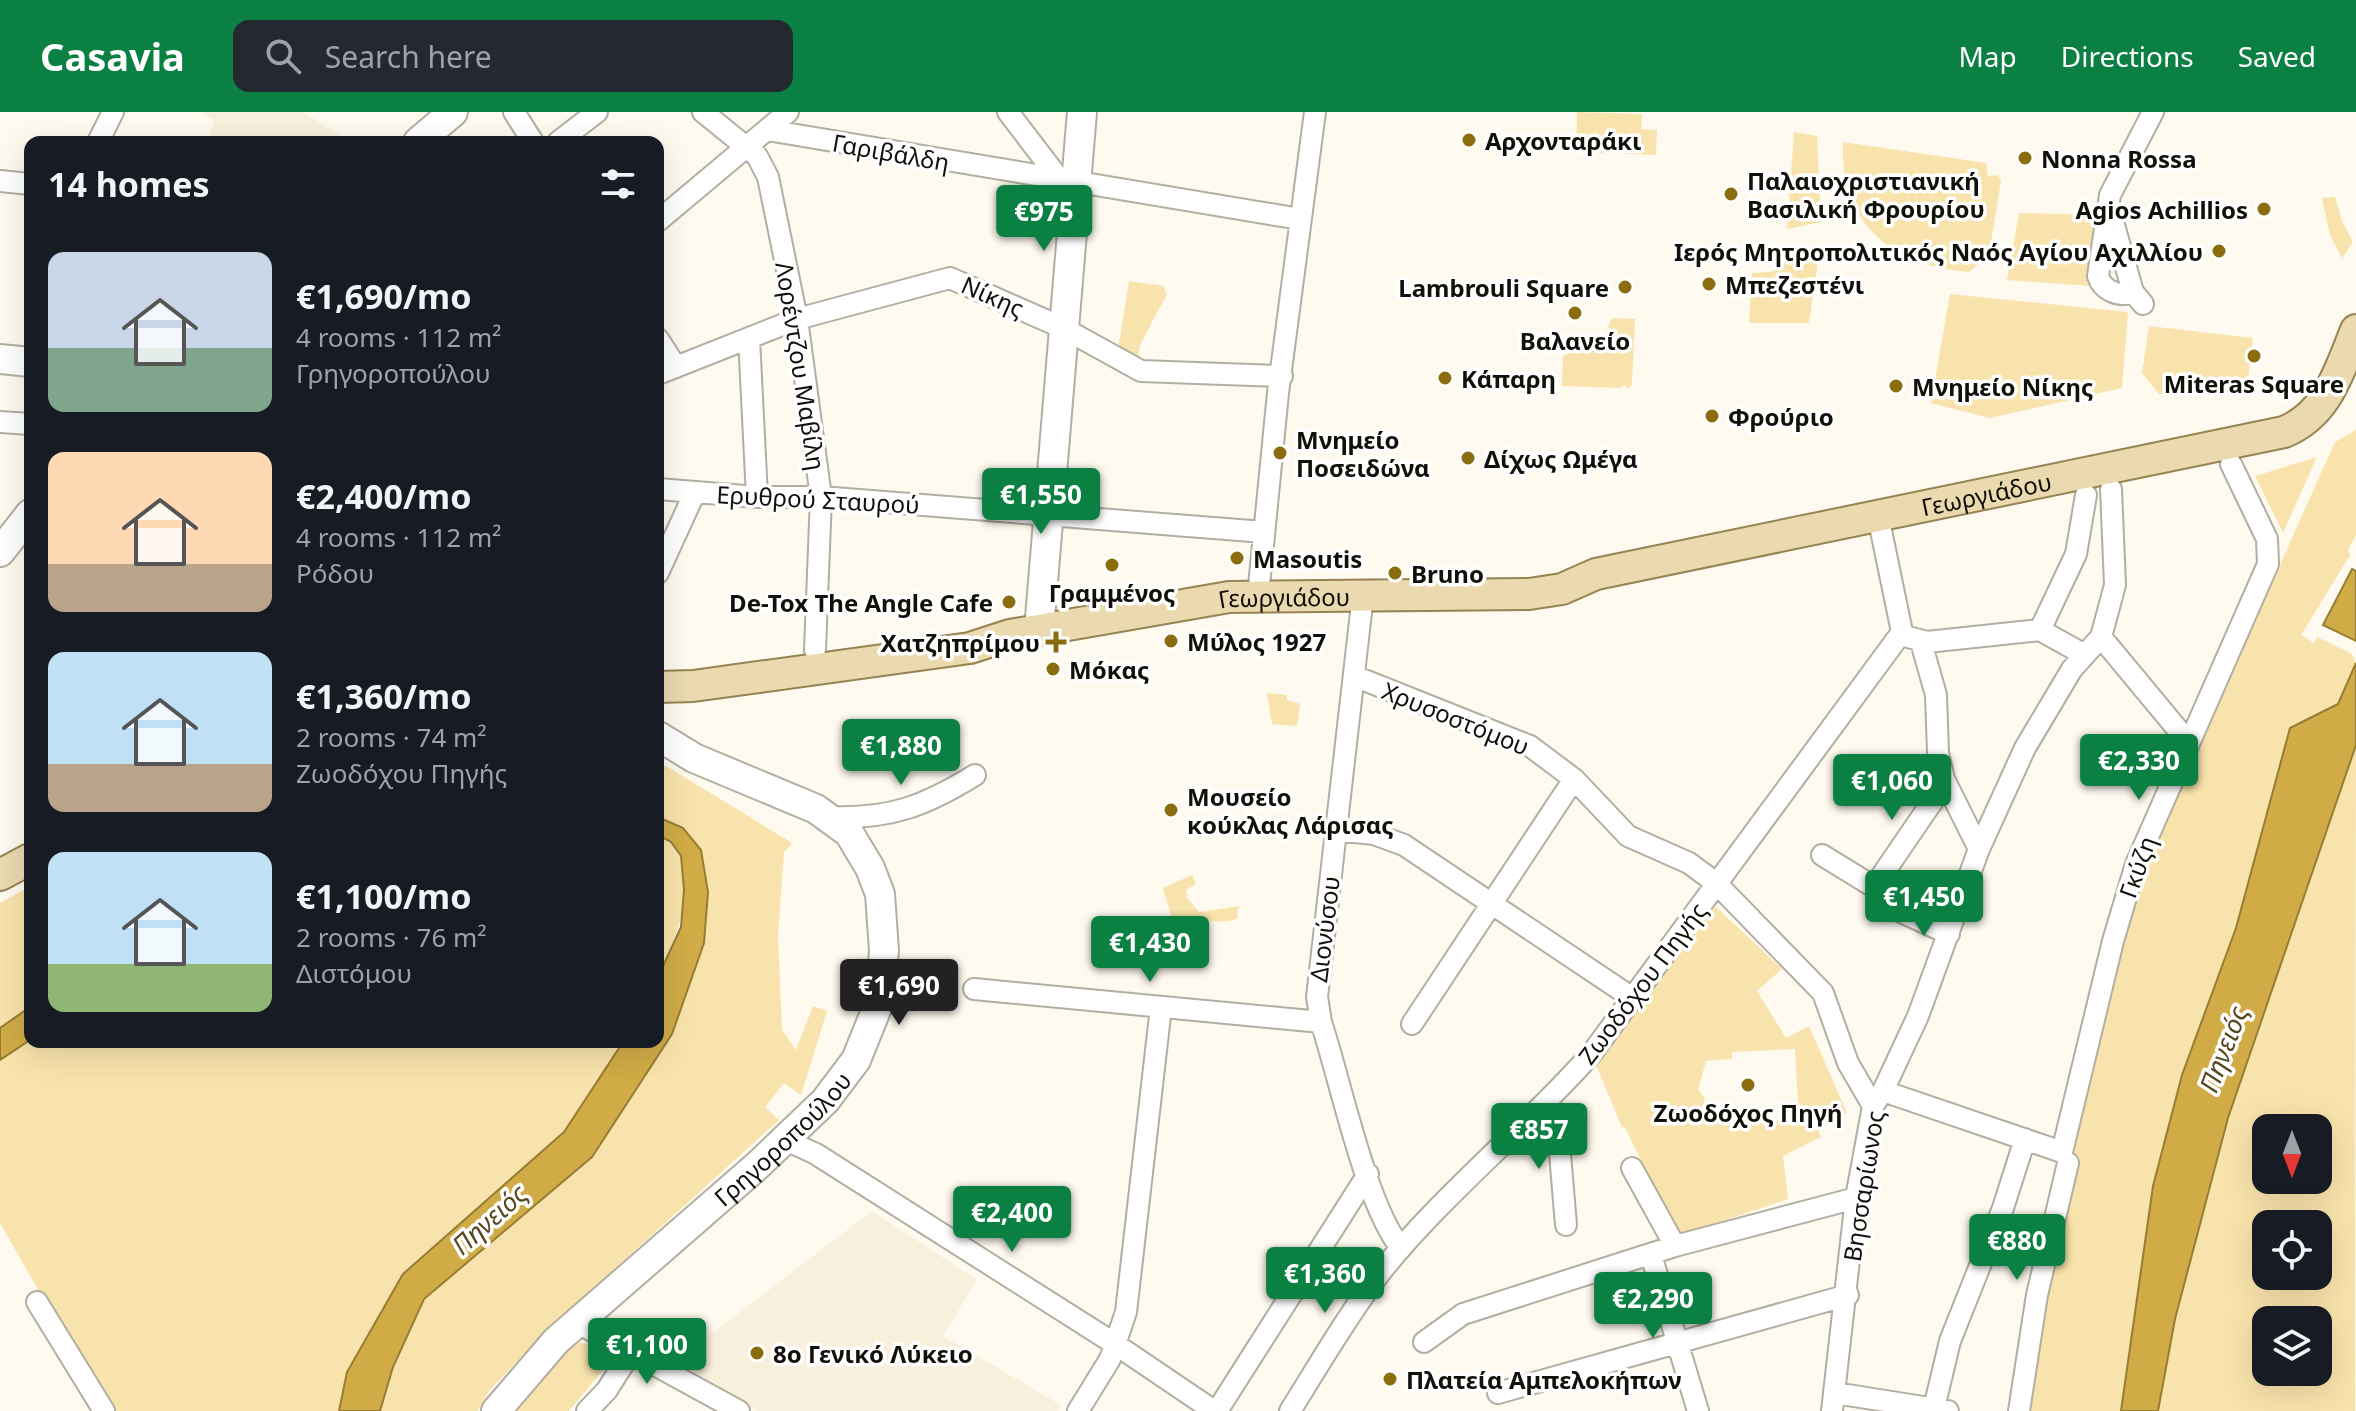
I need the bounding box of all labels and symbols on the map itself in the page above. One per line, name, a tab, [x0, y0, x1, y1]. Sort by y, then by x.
place label: Αρχονταράκι	[1485, 124, 1642, 157]
street label: Γαριβάλδη	[830, 125, 952, 179]
marker: Αρχονταράκι	[1460, 131, 1478, 149]
place label: Nonna Rossa	[2041, 142, 2197, 175]
marker: Nonna Rossa	[2016, 149, 2034, 167]
place label: Παλαιοχριστιανική Βασιλική Φρουρίου	[1747, 164, 1985, 225]
pin: €975	[997, 185, 1091, 253]
marker: Παλαιοχριστιανική Βασιλική Φρουρίου	[1722, 185, 1740, 203]
place label: Agios Achillios	[2075, 193, 2248, 226]
marker: Agios Achillios	[2255, 200, 2273, 218]
place label: Ιερός Μητροπολιτικός Ναός Αγίου Αχιλλίου	[1674, 235, 2203, 268]
marker: Ιερός Μητροπολιτικός Ναός Αγίου Αχιλλίου	[2210, 242, 2228, 260]
street label: Λορέντζου Μαβίλη	[768, 259, 834, 473]
street label: Νίκης	[956, 268, 1030, 324]
place label: Μπεζεστένι	[1725, 268, 1864, 301]
place label: Lambrouli Square	[1398, 271, 1609, 304]
marker: Μπεζεστένι	[1700, 275, 1718, 293]
marker: Lambrouli Square	[1616, 278, 1634, 296]
marker: Βαλανείο	[1566, 304, 1584, 322]
place label: Βαλανείο	[1520, 324, 1630, 357]
marker: Miteras Square	[2245, 347, 2263, 365]
place label: Κάπαρη	[1461, 362, 1556, 395]
place label: Miteras Square	[2164, 367, 2344, 400]
marker: Κάπαρη	[1436, 369, 1454, 387]
place label: Μνημείο Νίκης	[1912, 370, 2093, 403]
marker: Μνημείο Νίκης	[1887, 377, 1905, 395]
place label: Φρούριο	[1728, 400, 1834, 433]
marker: Φρούριο	[1703, 407, 1721, 425]
place label: Μνημείο Ποσειδώνα	[1296, 423, 1430, 484]
place label: Δίχως Ωμέγα	[1484, 442, 1638, 475]
marker: Μνημείο Ποσειδώνα	[1271, 444, 1289, 462]
marker: Δίχως Ωμέγα	[1459, 449, 1477, 467]
street label: Γεωργιάδου	[1918, 464, 2054, 523]
pin: €1,550	[976, 468, 1106, 536]
street label: Ερυθρού Σταυρού	[716, 477, 920, 521]
place label: Masoutis	[1253, 542, 1362, 575]
marker: Masoutis	[1228, 549, 1246, 567]
marker: Γραμμένος	[1103, 556, 1121, 574]
place label: Bruno	[1411, 557, 1484, 590]
marker: Bruno	[1386, 564, 1404, 582]
place label: Γραμμένος	[1049, 576, 1175, 609]
street label: Γεωργιάδου	[1215, 579, 1350, 615]
place label: De-Tox The Angle Cafe	[729, 586, 993, 619]
marker: De-Tox The Angle Cafe	[1000, 593, 1018, 611]
place label: Μύλος 1927	[1187, 625, 1326, 658]
place label: Χατζηπρίμου	[880, 626, 1040, 659]
marker: Μύλος 1927	[1162, 632, 1180, 650]
marker: Χατζηπρίμου	[1047, 633, 1065, 651]
place label: Μόκας	[1069, 653, 1149, 686]
marker: Μόκας	[1044, 660, 1062, 678]
street label: Χρυσοστόμου	[1378, 674, 1534, 762]
pin: €1,880	[836, 719, 966, 787]
pin: €2,330	[2074, 734, 2204, 802]
pin: €1,060	[1827, 754, 1957, 822]
place label: Μουσείο κούκλας Λάρισας	[1187, 780, 1393, 841]
marker: Μουσείο κούκλας Λάρισας	[1162, 801, 1180, 819]
street label: Γκύζη	[2111, 831, 2163, 903]
pin: €1,450	[1859, 870, 1989, 938]
street label: Διονύσου	[1301, 874, 1347, 984]
street label: Ζωοδόχου Πηγής	[1570, 895, 1714, 1071]
pin: €1,430	[1085, 916, 1215, 984]
pin: €1,690	[834, 959, 964, 1027]
water label: Πηνειός	[2190, 1000, 2256, 1097]
street label: Γρηγοροπούλου	[706, 1065, 858, 1213]
marker: Ζωοδόχος Πηγή	[1739, 1076, 1757, 1094]
place label: Ζωοδόχος Πηγή	[1654, 1096, 1842, 1129]
pin: €857	[1492, 1103, 1586, 1171]
street label: Βησσαρίωνος	[1835, 1108, 1891, 1264]
north arrow	[2252, 1114, 2332, 1194]
water label: Πηνειός	[444, 1175, 535, 1262]
pin: €2,400	[947, 1186, 1077, 1254]
pin: €880	[1970, 1214, 2064, 1282]
pin: €1,360	[1260, 1247, 1390, 1315]
pin: €2,290	[1588, 1272, 1718, 1340]
pin: €1,100	[582, 1318, 712, 1386]
place label: 8ο Γενικό Λύκειο	[773, 1337, 973, 1370]
marker: 8ο Γενικό Λύκειο	[748, 1344, 766, 1362]
place label: Πλατεία Αμπελοκήπων	[1406, 1363, 1682, 1396]
marker: Πλατεία Αμπελοκήπων	[1381, 1370, 1399, 1388]

